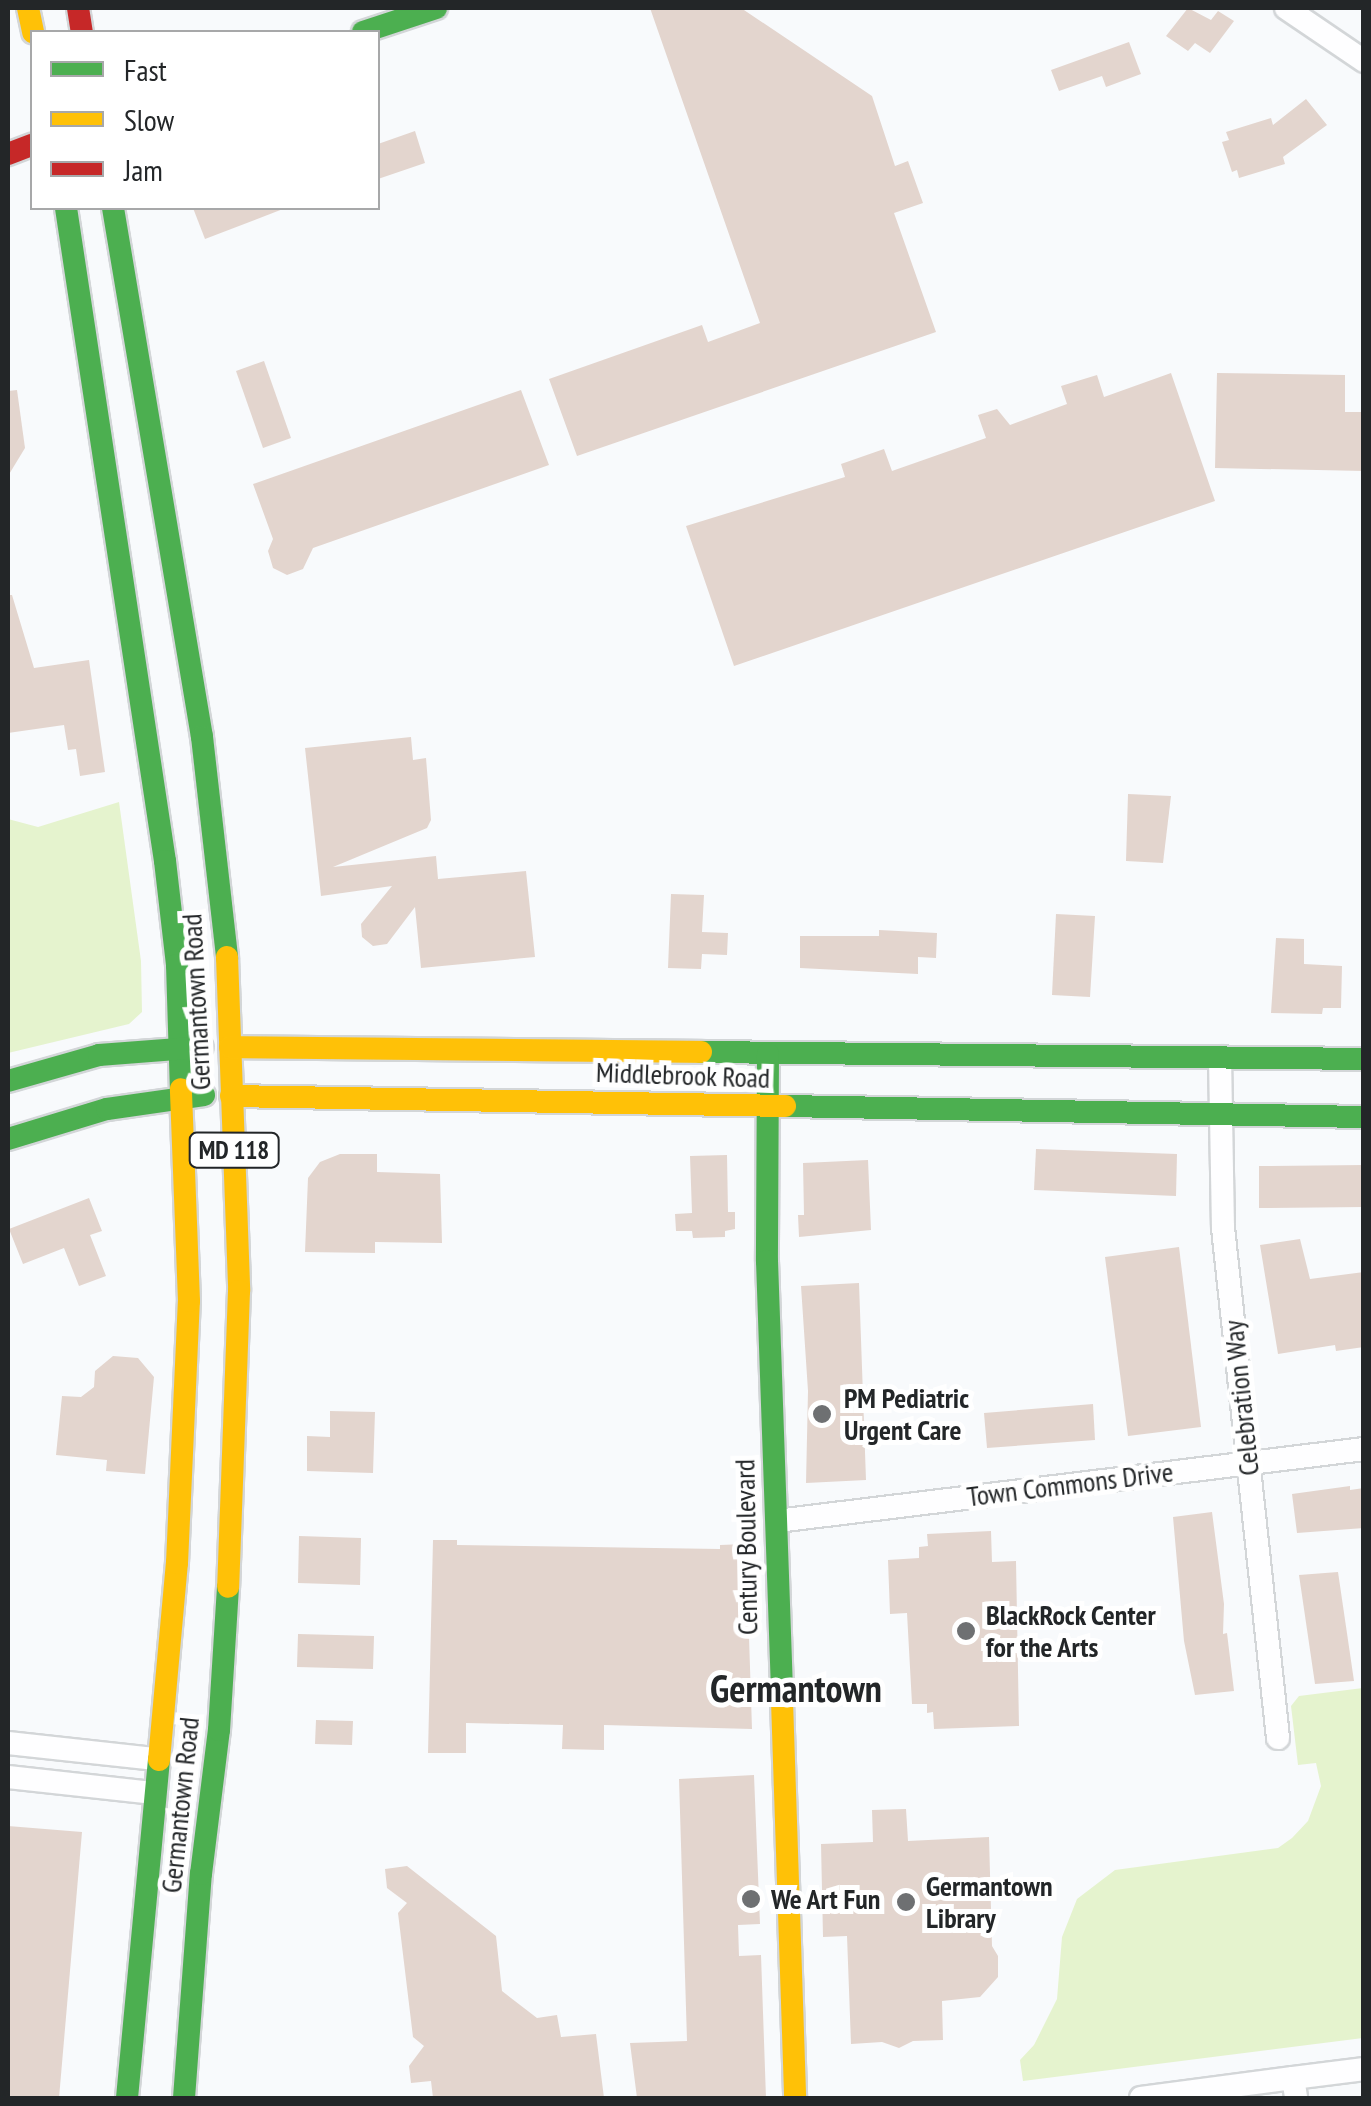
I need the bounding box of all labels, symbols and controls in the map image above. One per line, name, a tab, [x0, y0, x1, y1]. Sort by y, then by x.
legend	[30, 30, 380, 210]
text: Fast	[124, 50, 167, 89]
text: Slow	[124, 100, 174, 139]
text: Jam	[124, 150, 163, 189]
street label: Germantown Road	[175, 913, 217, 1091]
street label: Middlebrook Road	[595, 1055, 771, 1095]
road number: MD 118	[186, 1130, 282, 1170]
street label: Celebration Way	[1216, 1318, 1266, 1478]
place label: PM Pediatric Urgent Care	[844, 1381, 969, 1447]
marker: PM Pediatric Urgent Care	[809, 1401, 835, 1427]
street label: Town Commons Drive	[965, 1455, 1175, 1513]
street label: Century Boulevard	[728, 1458, 764, 1636]
place label: BlackRock Center for the Arts	[986, 1598, 1157, 1664]
marker: BlackRock Center for the Arts	[955, 1620, 977, 1642]
district label: Germantown	[710, 1665, 882, 1711]
street label: Germantown Road	[154, 1715, 206, 1895]
place label: Germantown Library	[926, 1869, 1053, 1935]
place label: We Art Fun	[771, 1882, 881, 1916]
marker: We Art Fun	[740, 1888, 762, 1910]
marker: Germantown Library	[895, 1891, 917, 1913]

